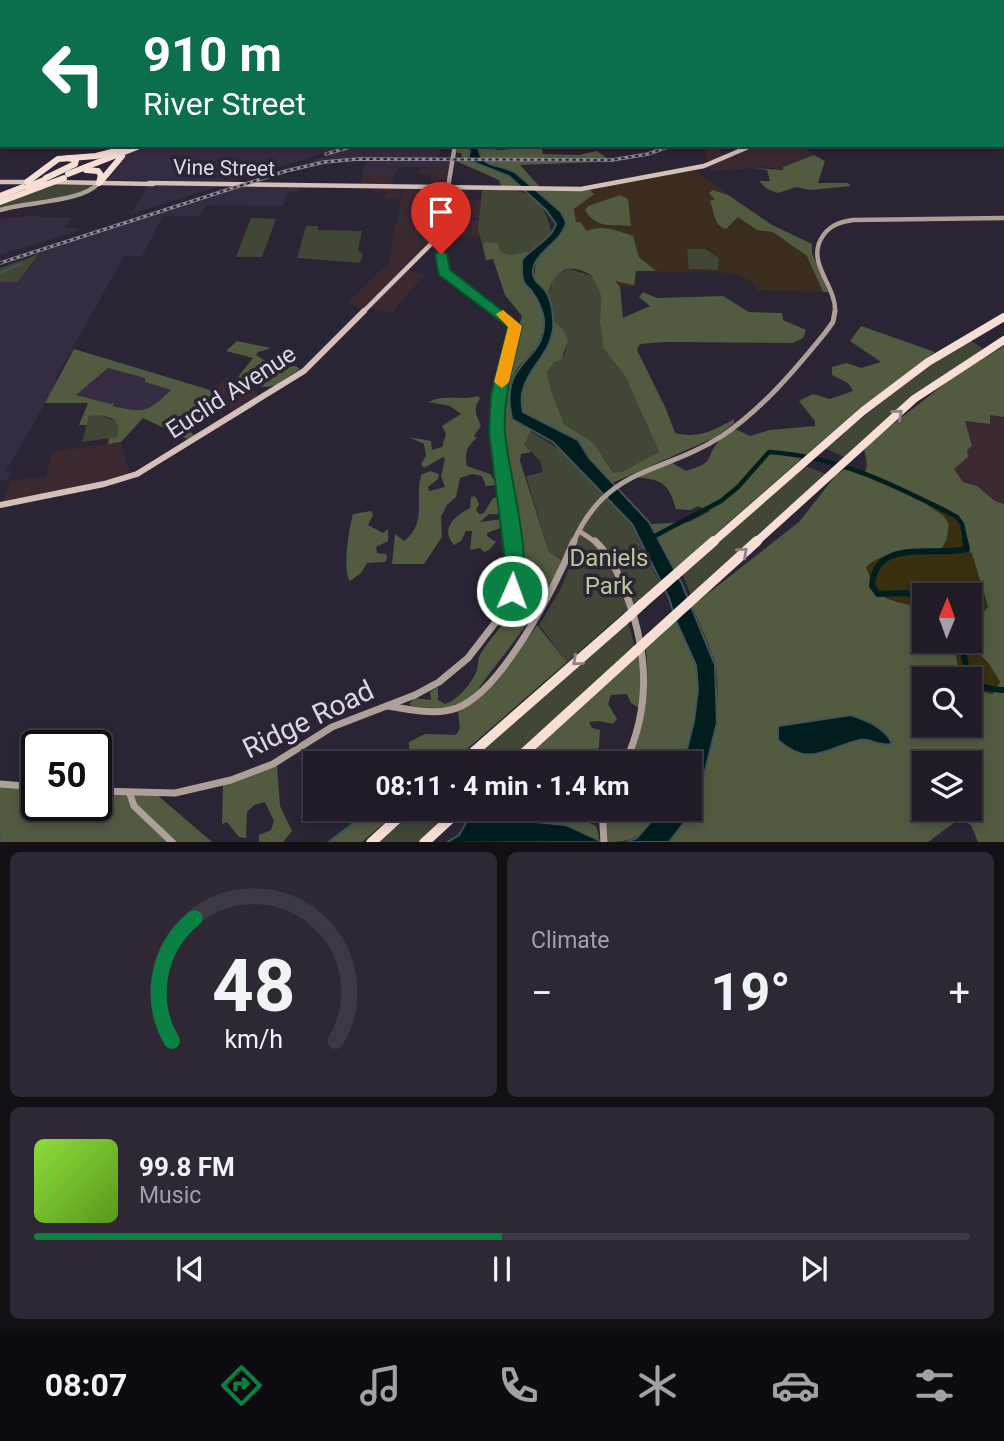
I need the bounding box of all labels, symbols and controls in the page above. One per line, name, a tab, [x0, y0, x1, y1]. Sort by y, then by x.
text: 910 m	[143, 26, 282, 83]
icon: left	[28, 28, 119, 119]
text: River Street	[143, 85, 306, 123]
street label: Vine Street	[173, 155, 275, 181]
pin	[411, 182, 471, 254]
icon: arrive	[422, 193, 460, 231]
street label: Euclid Avenue	[161, 340, 301, 444]
one-way arrow	[890, 409, 903, 422]
park label: Daniels Park	[570, 544, 648, 600]
one-way arrow	[735, 548, 748, 561]
position arrow	[475, 554, 549, 628]
north arrow	[912, 583, 982, 653]
map controls	[912, 583, 982, 821]
one-way arrow	[572, 653, 585, 665]
button: search	[912, 667, 982, 737]
street label: Ridge Road	[237, 674, 379, 765]
speed limit sign: 50	[21, 730, 112, 821]
button: layers	[912, 751, 982, 821]
text: 08:11 · 4 min · 1.4 km	[375, 771, 630, 801]
text: Climate	[531, 927, 610, 954]
text: 48	[212, 943, 295, 1029]
text: 19°	[711, 962, 791, 1023]
text: −	[531, 971, 553, 1015]
text: +	[948, 971, 970, 1015]
text: km/h	[224, 1024, 283, 1053]
text: 99.8 FM	[139, 1152, 235, 1182]
text: Music	[139, 1182, 201, 1209]
icon: previous	[171, 1250, 209, 1288]
icon: pause	[483, 1250, 521, 1288]
icon: next	[795, 1250, 833, 1288]
icon: directions	[217, 1361, 266, 1410]
icon: music	[356, 1361, 405, 1410]
icon: phone	[494, 1361, 543, 1410]
icon: climate	[633, 1361, 682, 1410]
icon: car	[771, 1361, 820, 1410]
icon: filters	[910, 1361, 959, 1410]
text: 08:07	[45, 1366, 127, 1404]

